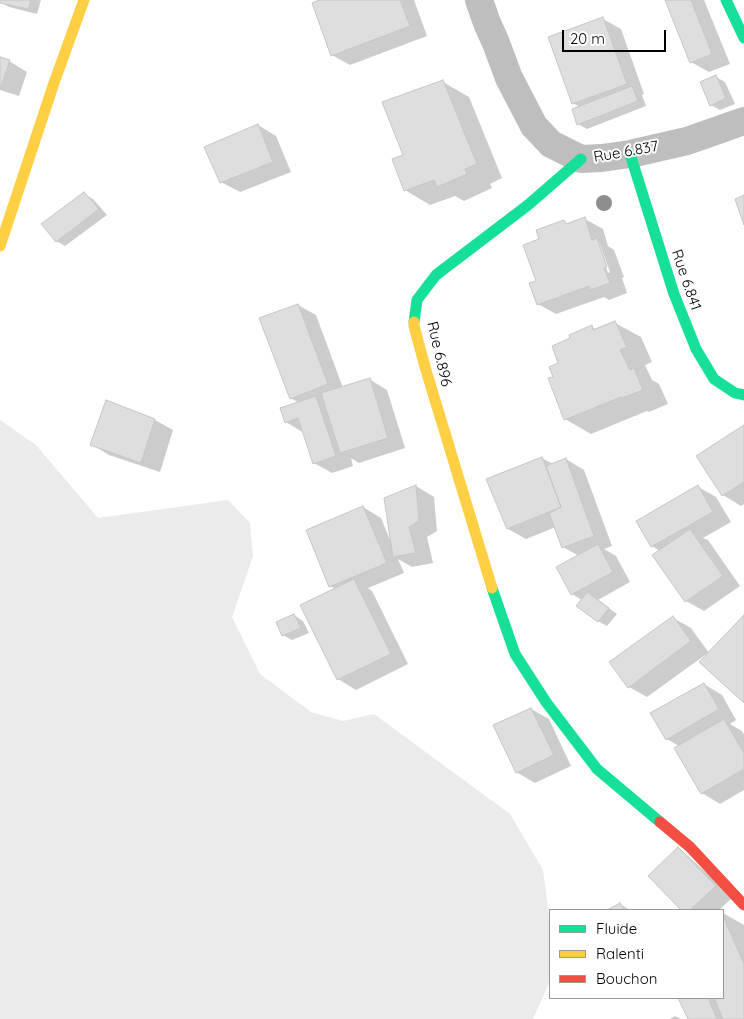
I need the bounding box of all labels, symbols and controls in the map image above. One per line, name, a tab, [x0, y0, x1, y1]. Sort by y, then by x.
scale bar	[564, 20, 668, 52]
text: 20 m	[570, 29, 605, 48]
street label: Rue 6.837	[592, 137, 660, 167]
street label: Rue 6.841	[667, 247, 705, 313]
street label: Rue 6.896	[423, 320, 455, 388]
legend	[549, 909, 724, 999]
text: Fluide	[596, 919, 637, 938]
text: Ralenti	[596, 944, 644, 963]
text: Bouchon	[596, 969, 657, 988]

